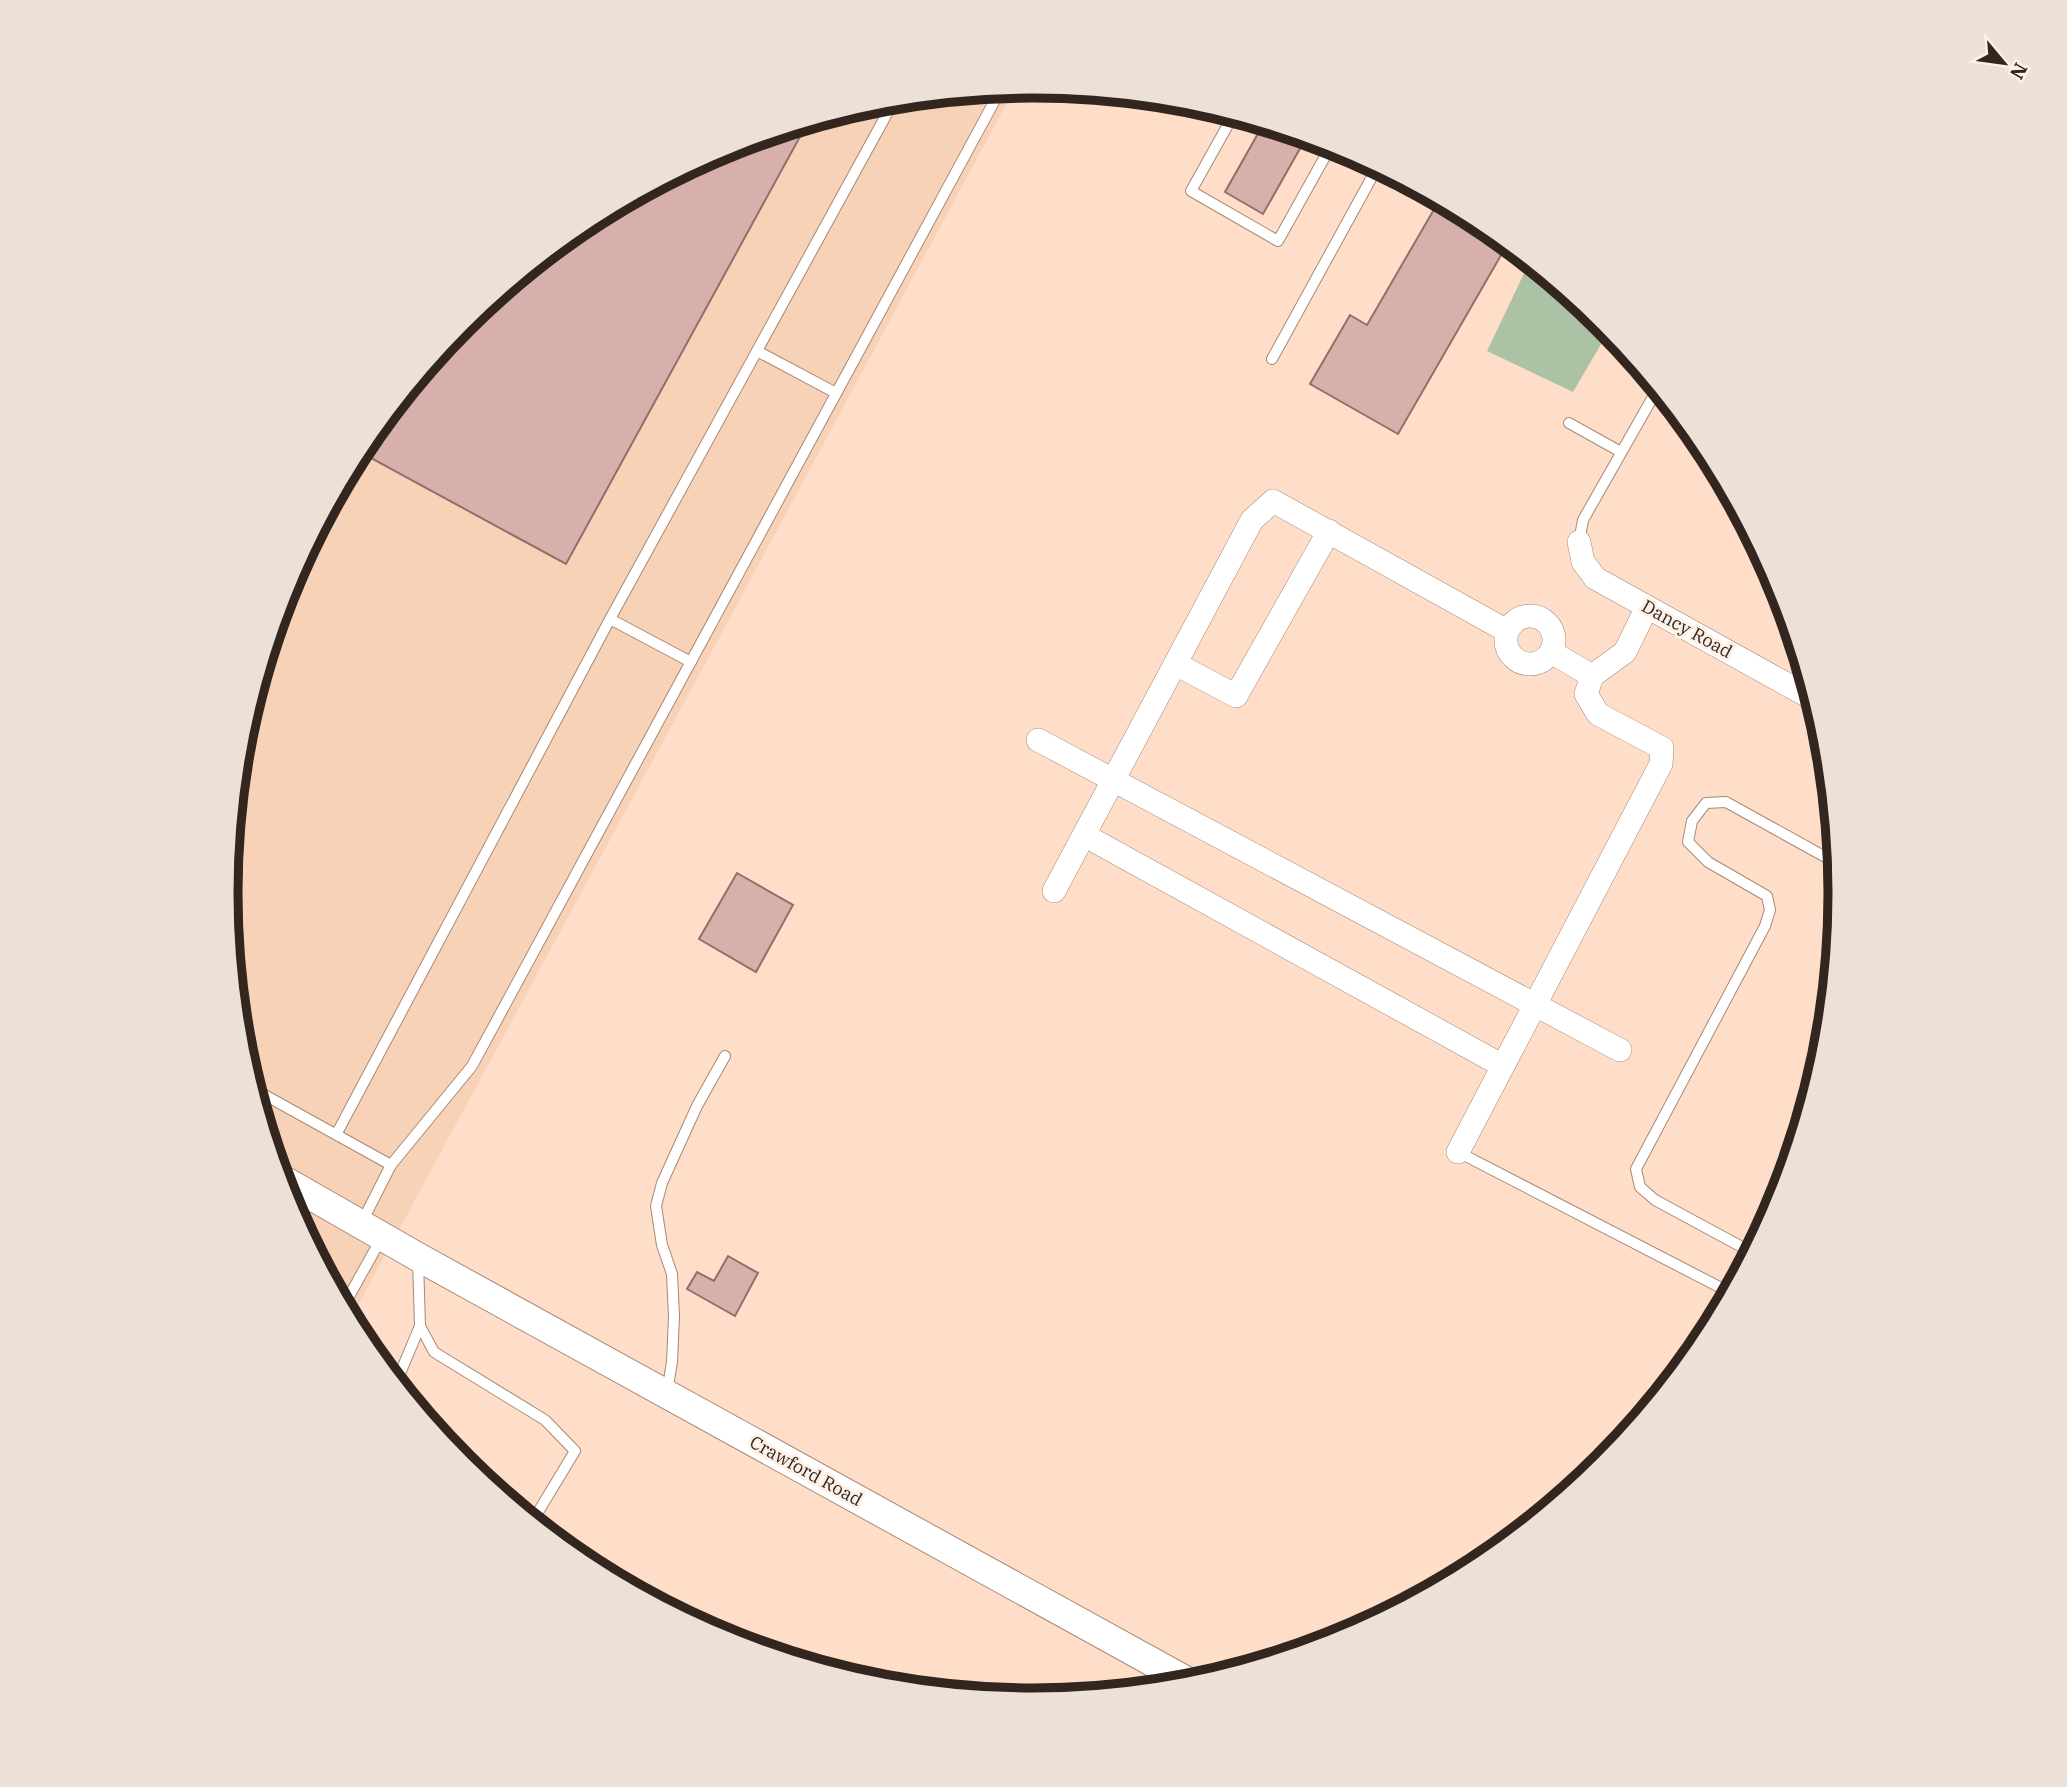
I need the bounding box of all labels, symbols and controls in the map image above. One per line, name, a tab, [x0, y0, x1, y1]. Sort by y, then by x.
north arrow	[1969, 28, 2039, 98]
text: N	[2005, 59, 2033, 84]
street label: Dancy Road	[1638, 594, 1737, 663]
street label: Crawford Road	[746, 1430, 867, 1511]

